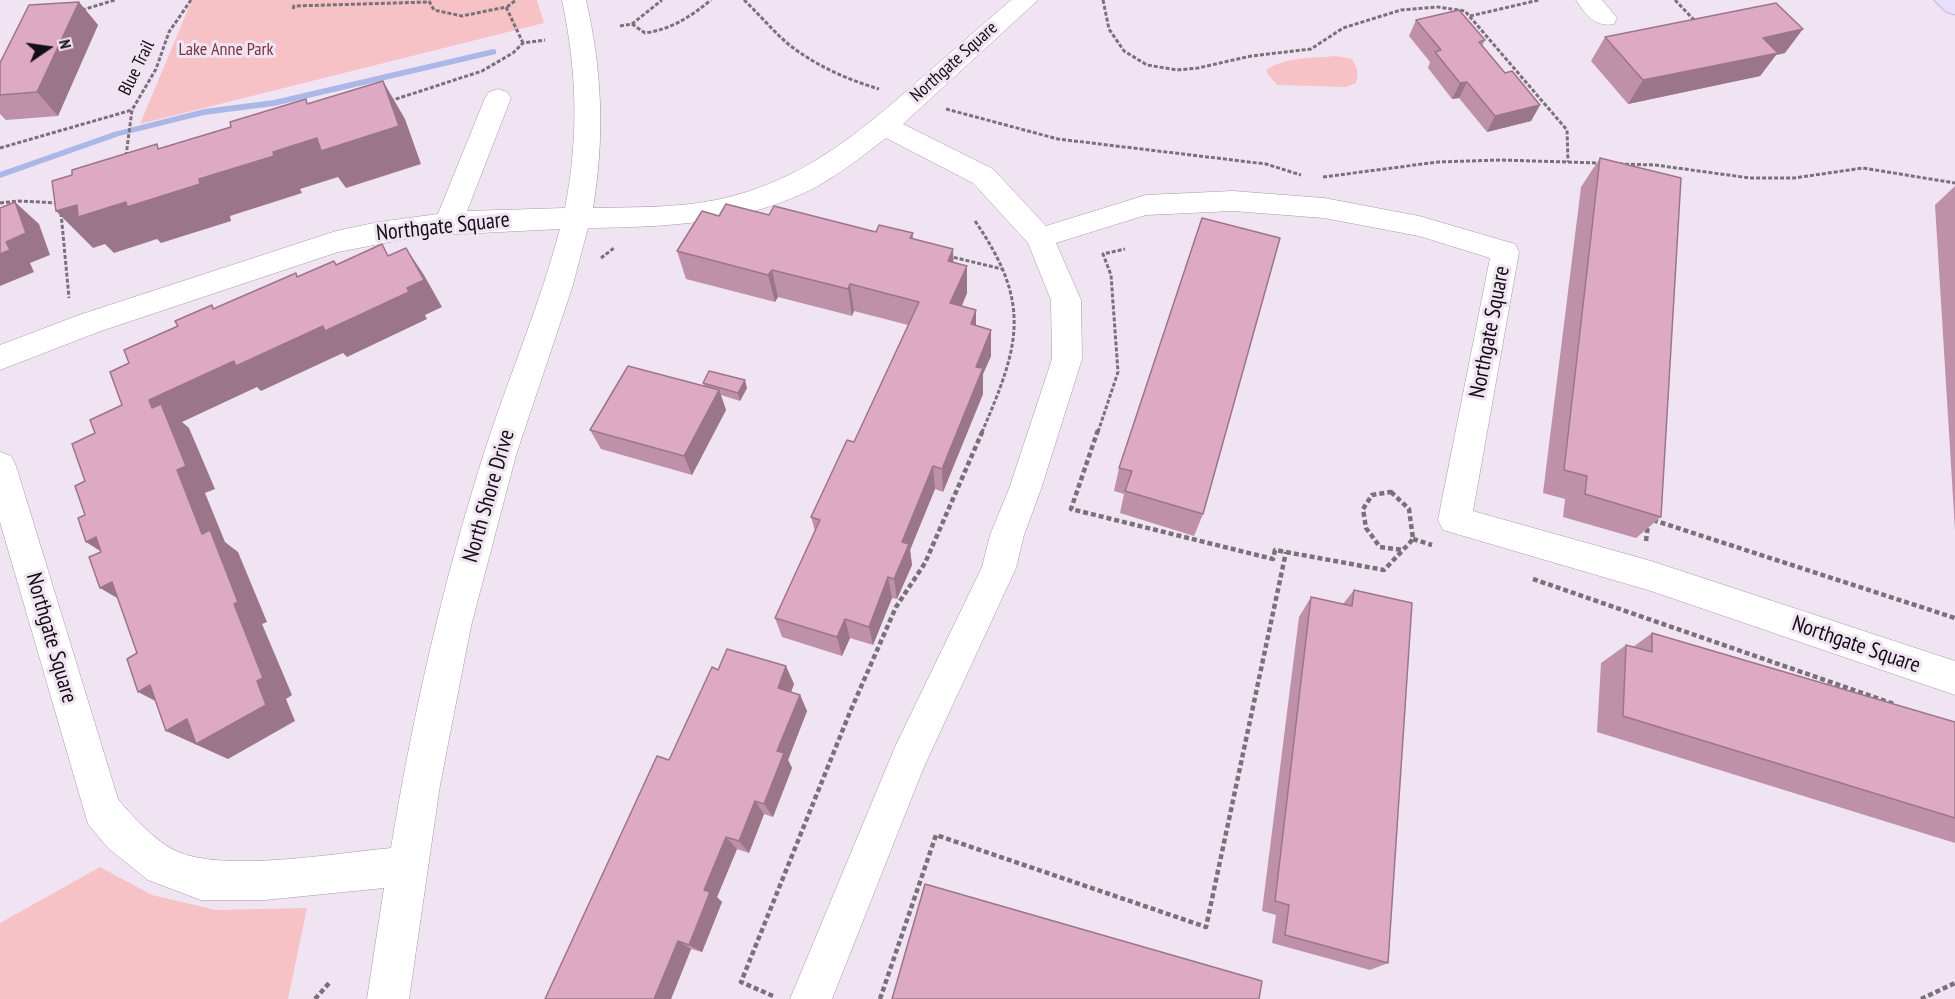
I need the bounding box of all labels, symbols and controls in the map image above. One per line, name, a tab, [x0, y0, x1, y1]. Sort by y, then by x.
street label: Northgate Square	[906, 17, 1002, 107]
north arrow	[18, 18, 78, 78]
text: N	[55, 37, 76, 50]
street label: Blue Trail	[114, 37, 160, 99]
park label: Lake Anne Park	[179, 39, 273, 61]
street label: Northgate Square	[375, 207, 511, 247]
street label: Northgate Square	[1464, 264, 1516, 400]
street label: North Shore Drive	[457, 427, 521, 565]
street label: Northgate Square	[20, 570, 82, 706]
street label: Northgate Square	[1788, 611, 1924, 679]

